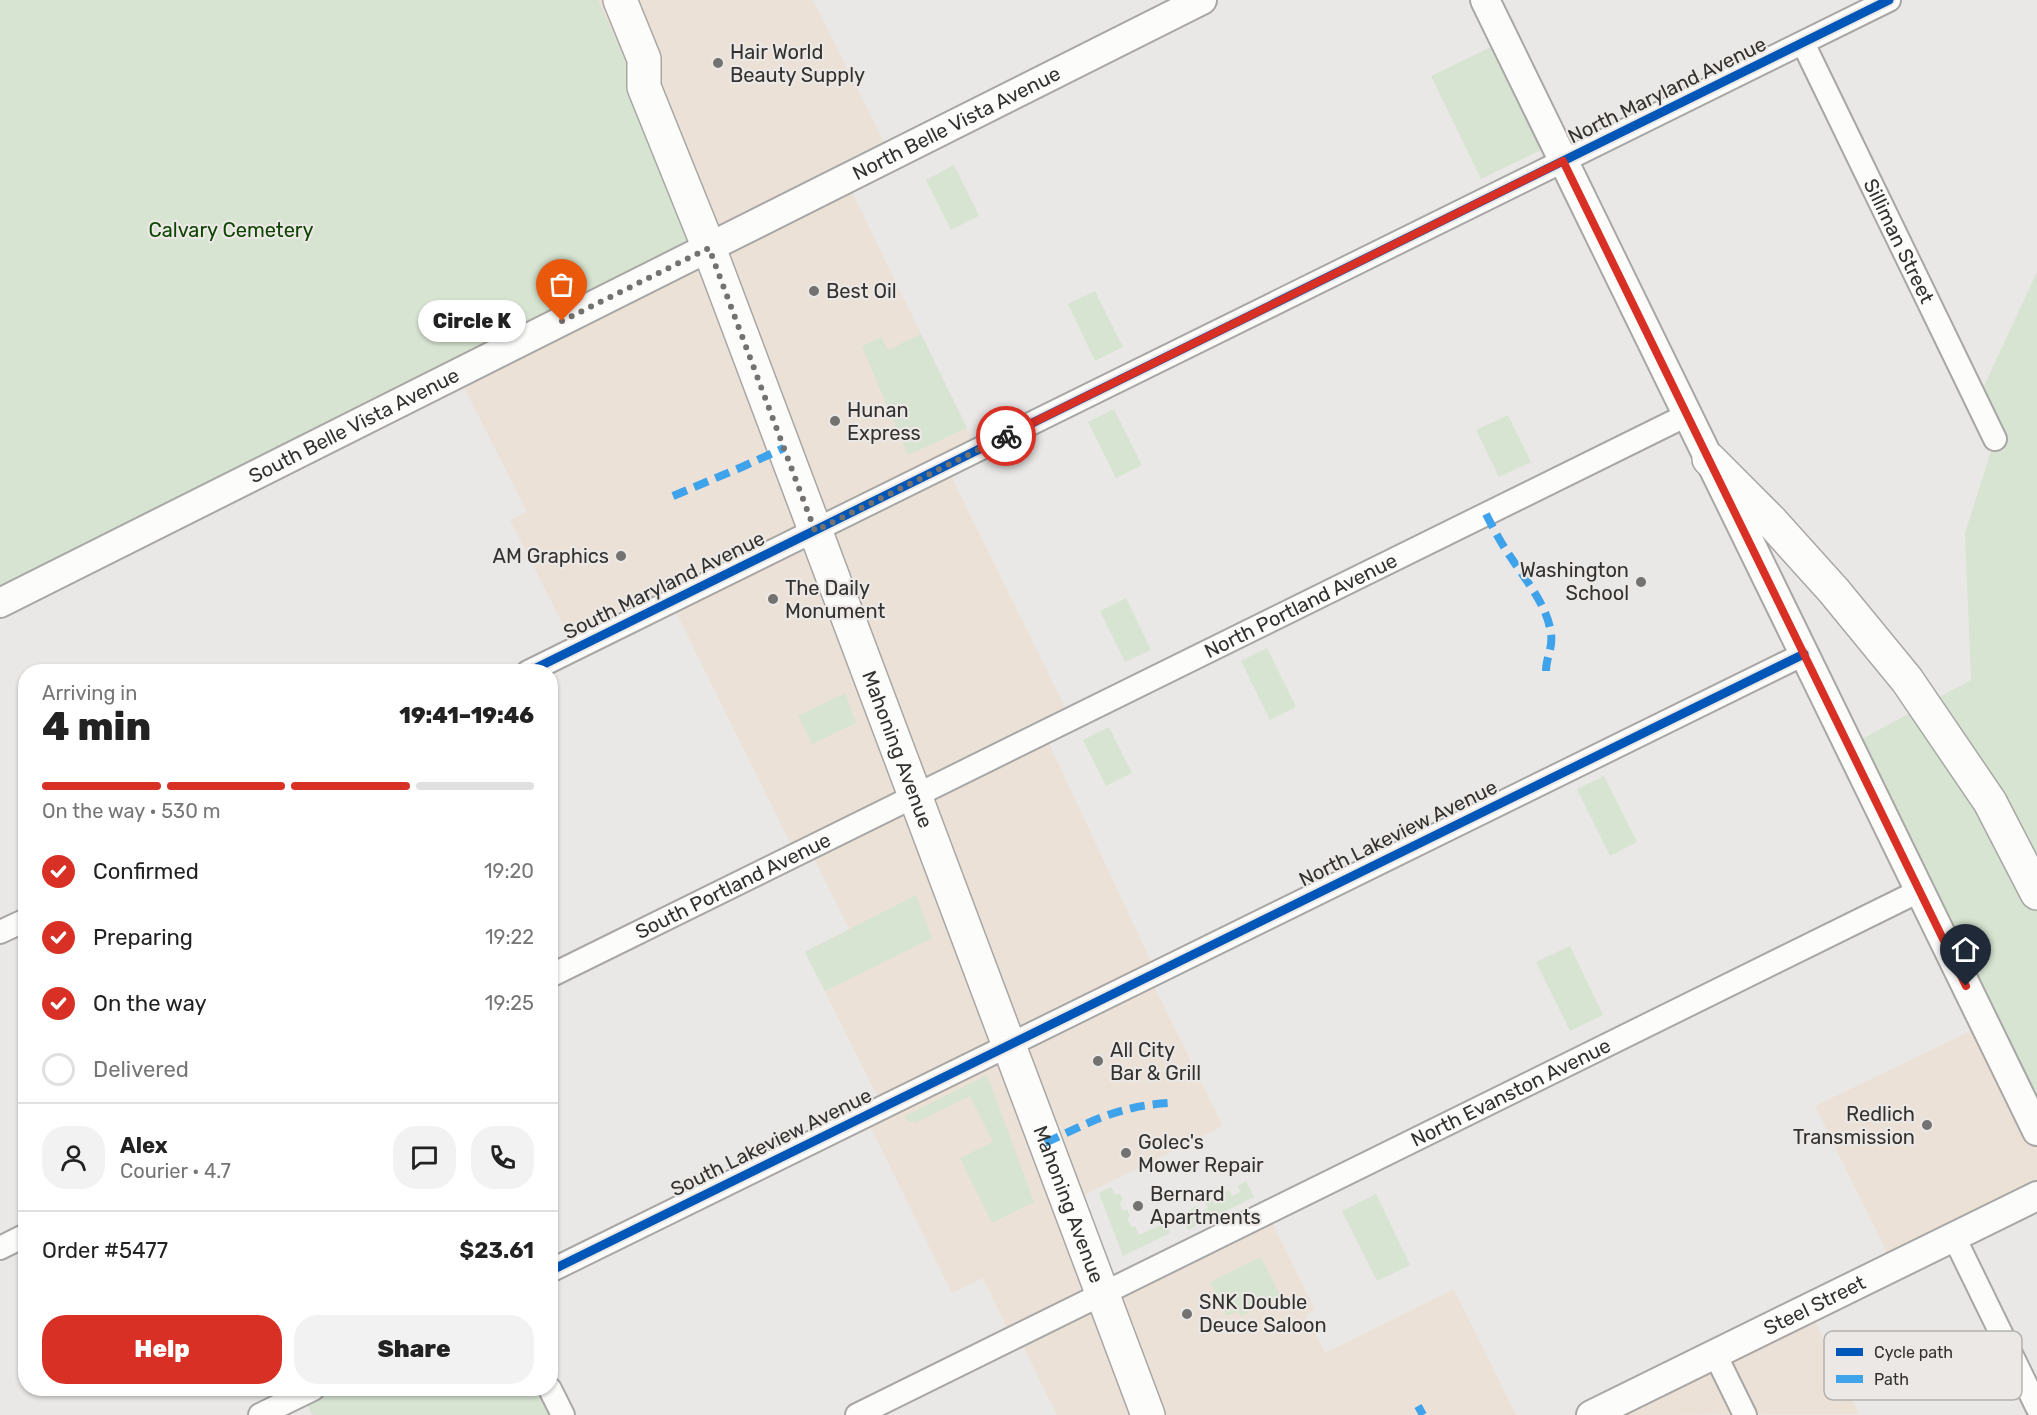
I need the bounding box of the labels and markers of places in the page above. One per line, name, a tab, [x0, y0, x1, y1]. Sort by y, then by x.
place label: Hair World Beauty Supply	[730, 40, 865, 87]
marker: Hair World Beauty Supply	[711, 56, 725, 70]
pin	[536, 259, 587, 321]
place label: Best Oil	[826, 279, 897, 303]
marker: Best Oil	[807, 284, 821, 298]
callout: Circle K	[418, 300, 526, 342]
place label: Hunan Express	[847, 398, 921, 445]
marker: Hunan Express	[828, 414, 842, 428]
place label: AM Graphics	[493, 544, 609, 568]
marker: AM Graphics	[614, 549, 628, 563]
place label: Washington School	[1520, 558, 1629, 605]
marker: Washington School	[1634, 575, 1648, 589]
place label: The Daily Monument	[785, 576, 885, 623]
marker: The Daily Monument	[766, 592, 780, 606]
pin	[1940, 924, 1991, 986]
place label: All City Bar & Grill	[1110, 1038, 1201, 1085]
marker: All City Bar & Grill	[1091, 1054, 1105, 1068]
place label: Redlich Transmission	[1793, 1102, 1915, 1149]
marker: Redlich Transmission	[1920, 1118, 1934, 1132]
place label: Golec's Mower Repair	[1138, 1130, 1264, 1177]
marker: Golec's Mower Repair	[1119, 1146, 1133, 1160]
place label: Bernard Apartments	[1150, 1182, 1261, 1229]
marker: Bernard Apartments	[1131, 1199, 1145, 1213]
place label: SNK Double Deuce Saloon	[1199, 1290, 1327, 1337]
marker: SNK Double Deuce Saloon	[1180, 1307, 1194, 1321]

